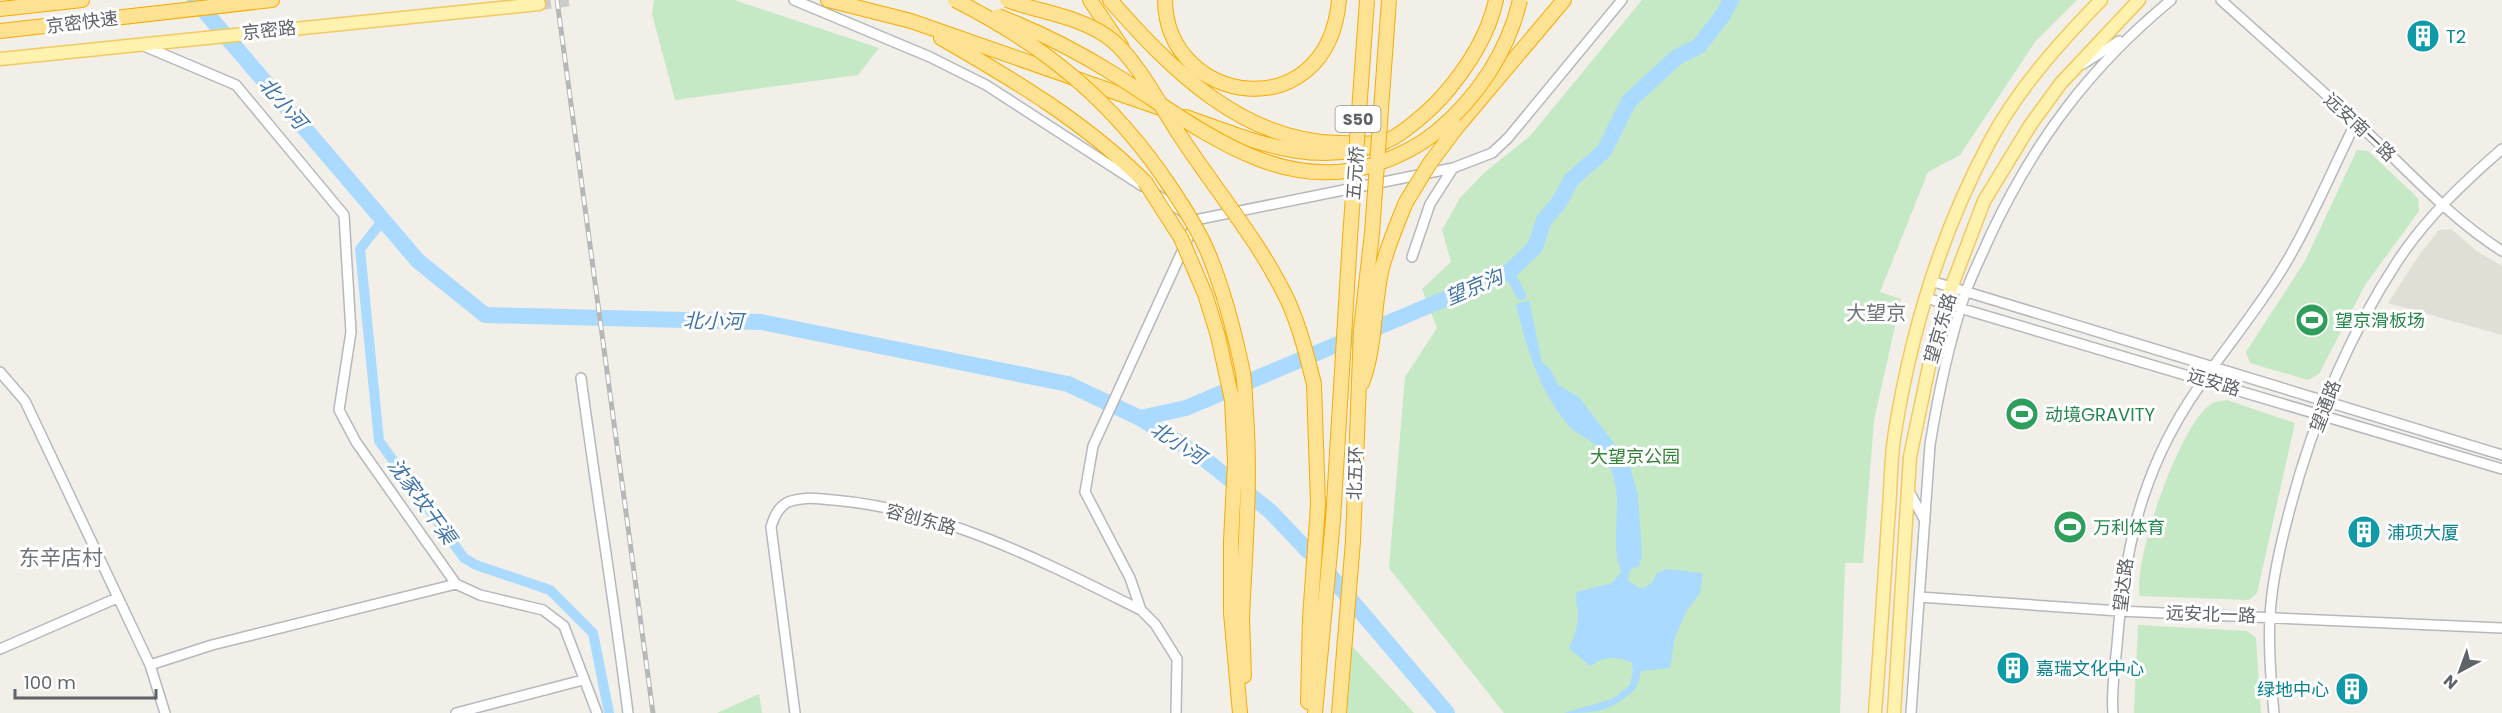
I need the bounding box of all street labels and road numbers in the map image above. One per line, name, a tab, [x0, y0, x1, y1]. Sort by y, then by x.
street label: 京密快速	[45, 5, 119, 39]
street label: 京密路	[241, 15, 297, 45]
street label: 远安南一路	[2319, 87, 2401, 167]
road number: S50	[1336, 106, 1380, 132]
street label: 五元桥	[1341, 145, 1369, 201]
street label: 望京东路	[1918, 290, 1962, 366]
street label: 远安路	[2185, 362, 2243, 402]
street label: 望通路	[2304, 376, 2346, 436]
street label: 北五环	[1342, 446, 1368, 500]
street label: 容创东路	[883, 498, 959, 540]
street label: 望达路	[2107, 557, 2139, 613]
street label: 远安北一路	[2166, 600, 2256, 628]

